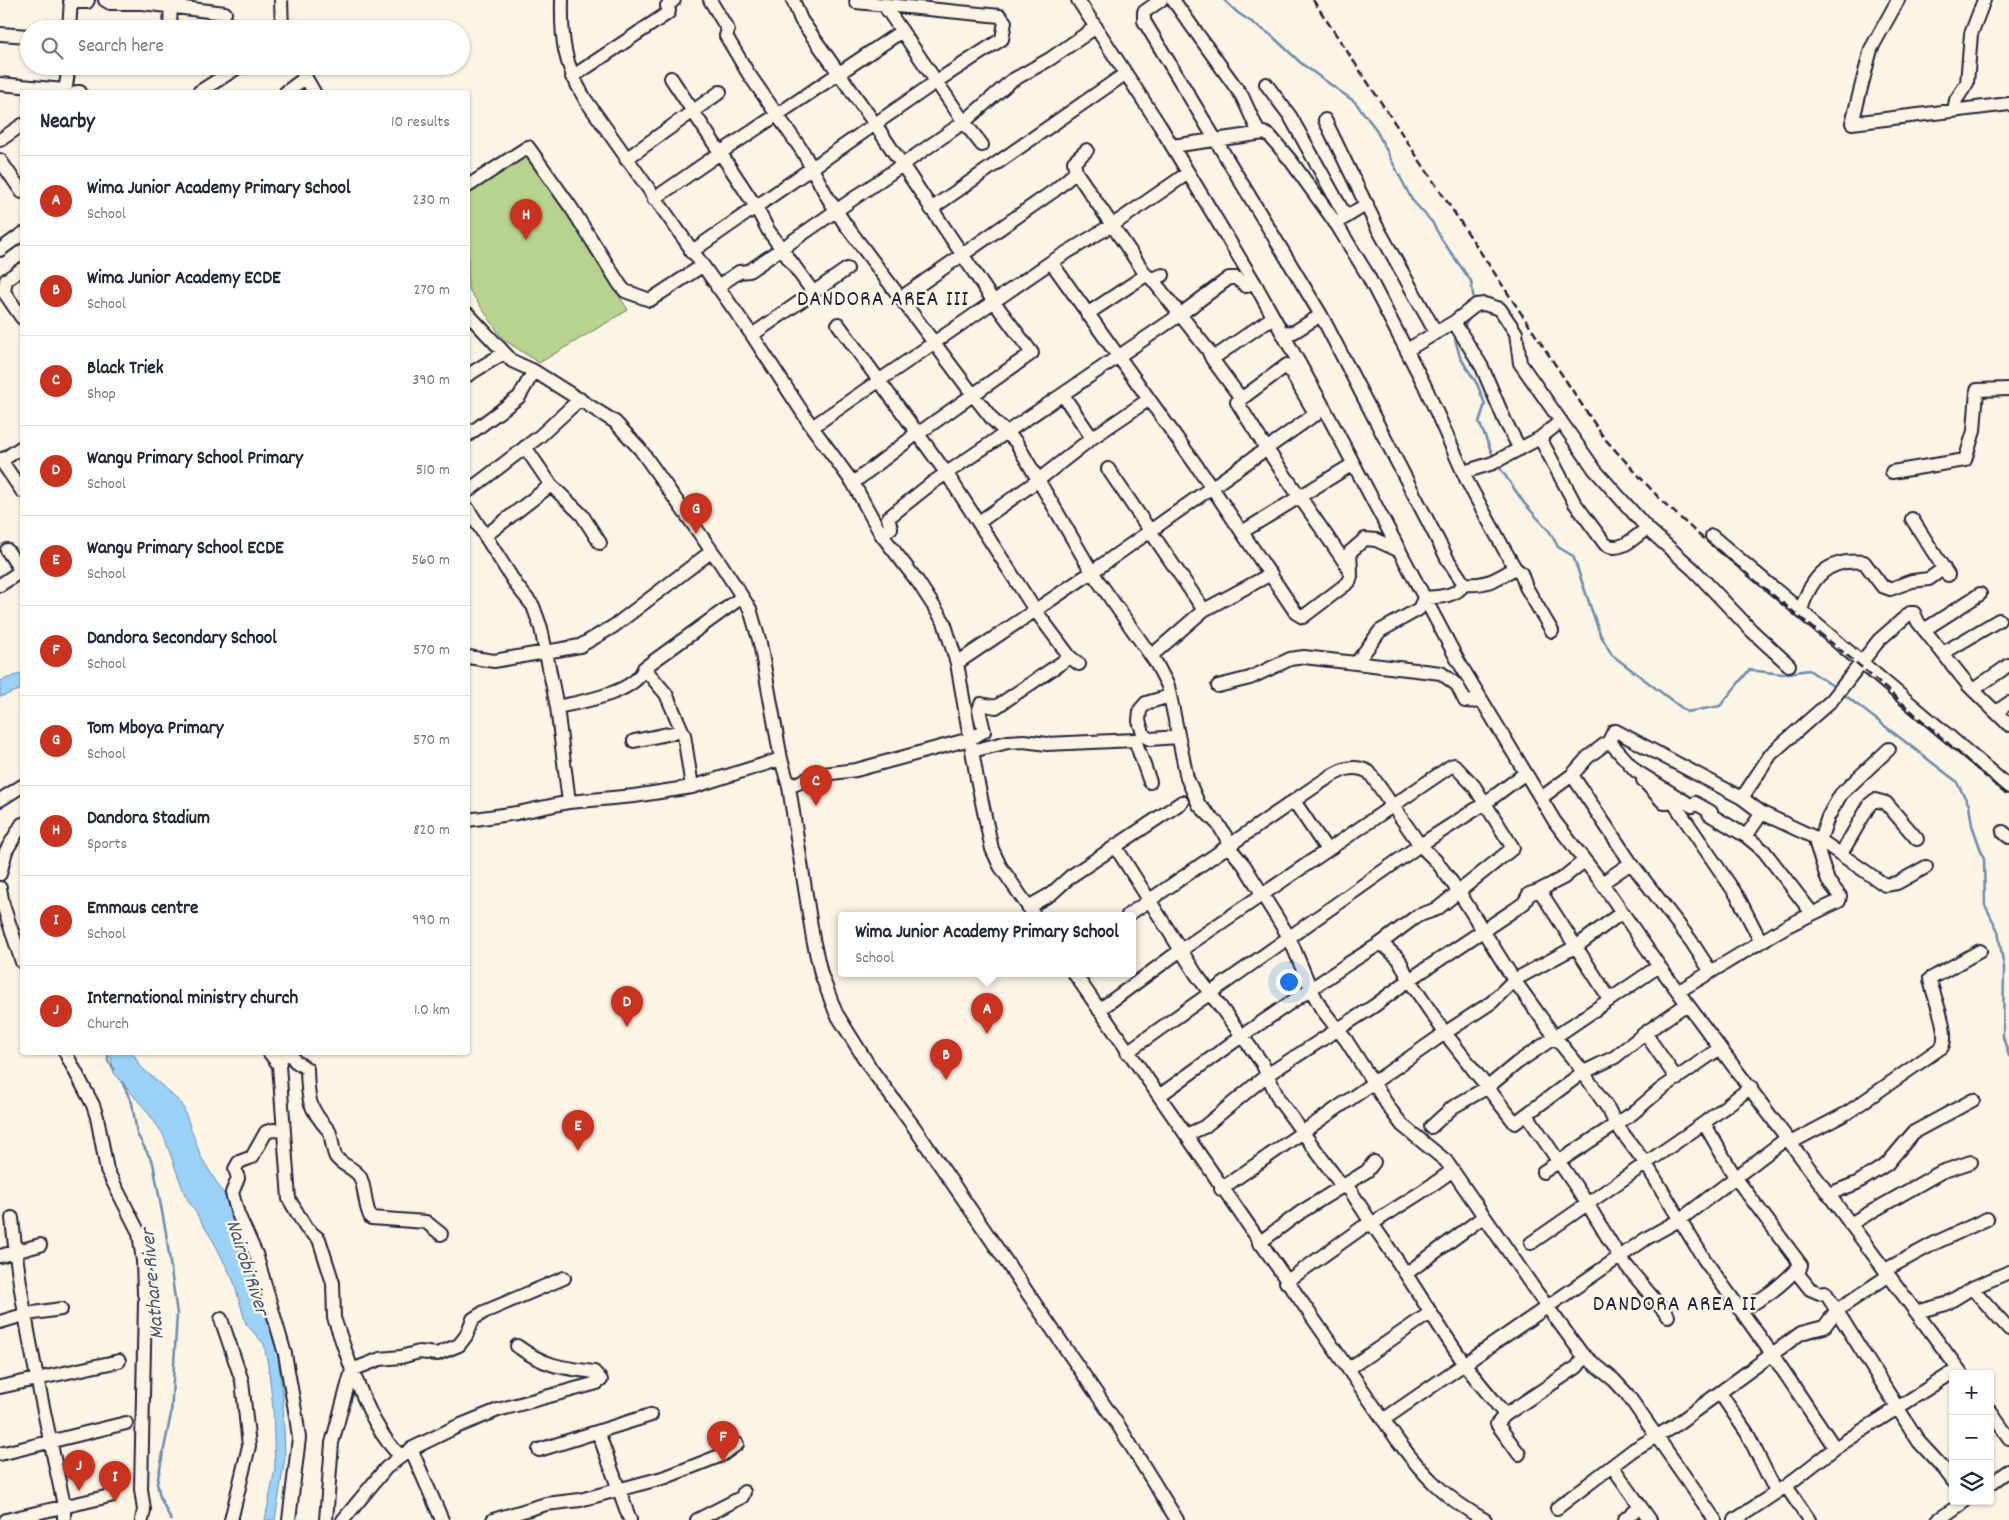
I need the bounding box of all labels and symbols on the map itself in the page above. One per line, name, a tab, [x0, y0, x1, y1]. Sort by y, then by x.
pin: H	[510, 199, 542, 240]
district label: DANDORA AREA III	[797, 285, 969, 316]
pin: G	[680, 493, 712, 534]
pin: C	[800, 765, 832, 806]
your location	[1276, 969, 1302, 995]
pin: D	[611, 986, 643, 1027]
pin: A	[971, 993, 1003, 1034]
pin: B	[930, 1039, 962, 1080]
pin: E	[562, 1110, 594, 1151]
water label: Nairobi River	[216, 1216, 276, 1322]
water label: Mathare River	[134, 1225, 174, 1341]
district label: DANDORA AREA II	[1593, 1290, 1757, 1321]
pin: F	[707, 1421, 739, 1462]
pin: J	[63, 1450, 95, 1491]
pin: I	[99, 1461, 131, 1502]

